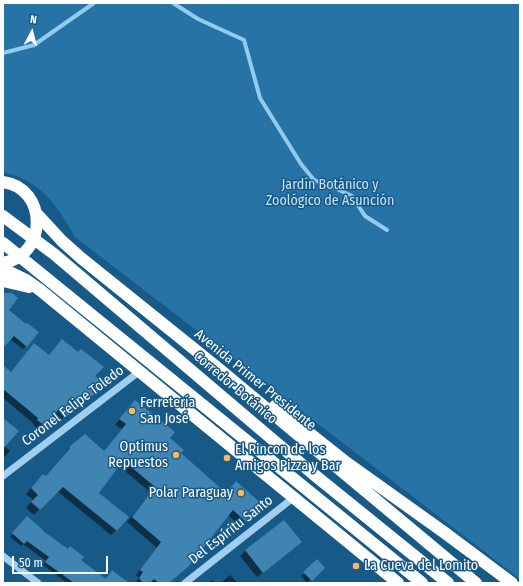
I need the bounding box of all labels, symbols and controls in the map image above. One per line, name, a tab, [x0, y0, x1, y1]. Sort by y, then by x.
north arrow	[12, 12, 52, 52]
text: N	[29, 13, 38, 26]
park label: Jardín Botánico y Zoológico de Asunción	[266, 177, 394, 210]
street label: Avenida Primer Presidente	[191, 326, 319, 434]
street label: Corredor Botánico	[190, 348, 280, 428]
street label: Coronel Felipe Toledo	[19, 362, 127, 450]
place label: Ferretería San José	[140, 395, 195, 428]
marker: Ferretería San José	[127, 406, 137, 416]
place label: Optimus Repuestos	[108, 439, 168, 472]
place label: El Rincon de los Amigos Pizza y Bar	[235, 442, 340, 474]
marker: Optimus Repuestos	[171, 450, 181, 460]
marker: El Rincon de los Amigos Pizza y Bar	[222, 453, 232, 463]
place label: Polar Paraguay	[149, 485, 233, 501]
marker: Polar Paraguay	[236, 488, 246, 498]
street label: Del Espíritu Santo	[186, 492, 276, 568]
scale bar	[14, 548, 110, 574]
text: 50 m	[19, 556, 43, 570]
place label: La Cueva del Lomito	[364, 558, 478, 574]
marker: La Cueva del Lomito	[351, 561, 361, 571]

